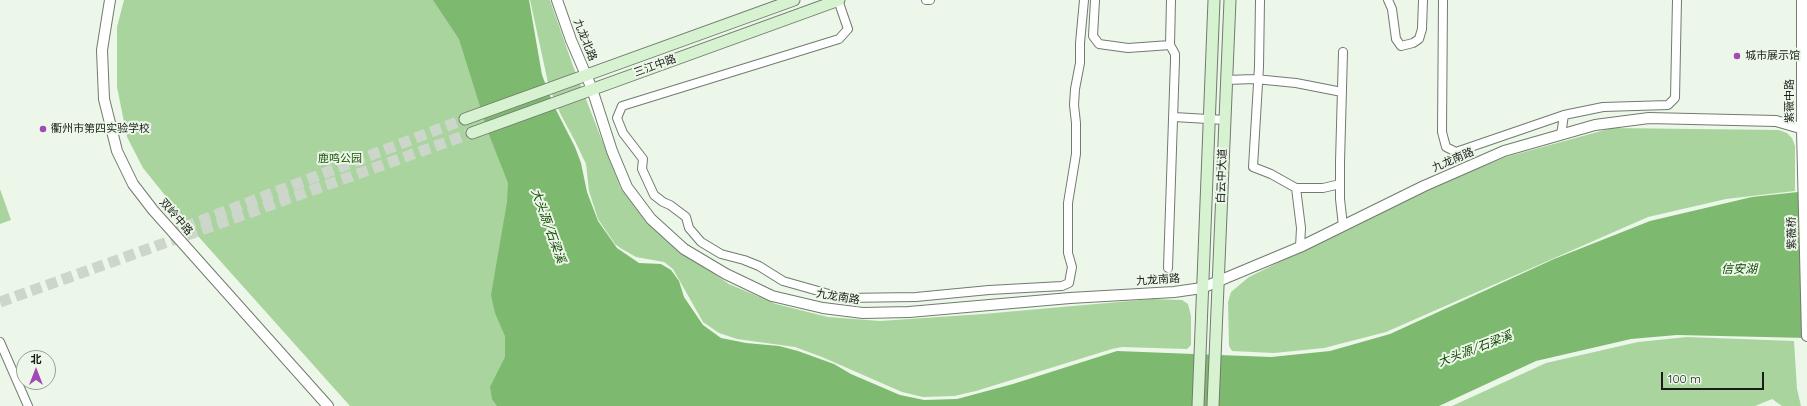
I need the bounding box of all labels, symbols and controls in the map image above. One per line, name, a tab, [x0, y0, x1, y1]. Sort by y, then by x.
street label: 九龙北路	[571, 17, 599, 63]
place label: 城市展示馆	[1745, 49, 1800, 63]
marker: 城市展示馆	[1732, 51, 1742, 61]
street label: 三江中路	[632, 52, 678, 80]
street label: 紫薇中路	[1783, 79, 1797, 123]
place label: 衢州市第四实验学校	[51, 122, 150, 136]
marker: 衢州市第四实验学校	[38, 124, 48, 134]
street label: 九龙南路	[1430, 145, 1476, 175]
street label: 白云中大道	[1214, 148, 1230, 204]
park label: 鹿鸣公园	[318, 152, 362, 166]
water label: 大头源/石梁溪	[528, 187, 568, 265]
street label: 双岭中路	[157, 196, 195, 238]
street label: 紫薇桥	[1785, 216, 1799, 250]
water label: 信安湖	[1721, 262, 1757, 276]
street label: 九龙南路	[1136, 272, 1180, 288]
street label: 九龙南路	[815, 287, 861, 307]
water label: 大头源/石梁溪	[1436, 328, 1514, 370]
north arrow	[16, 350, 56, 390]
text: 北	[31, 352, 42, 366]
scale bar	[1663, 364, 1766, 390]
text: 100 m	[1668, 371, 1701, 386]

